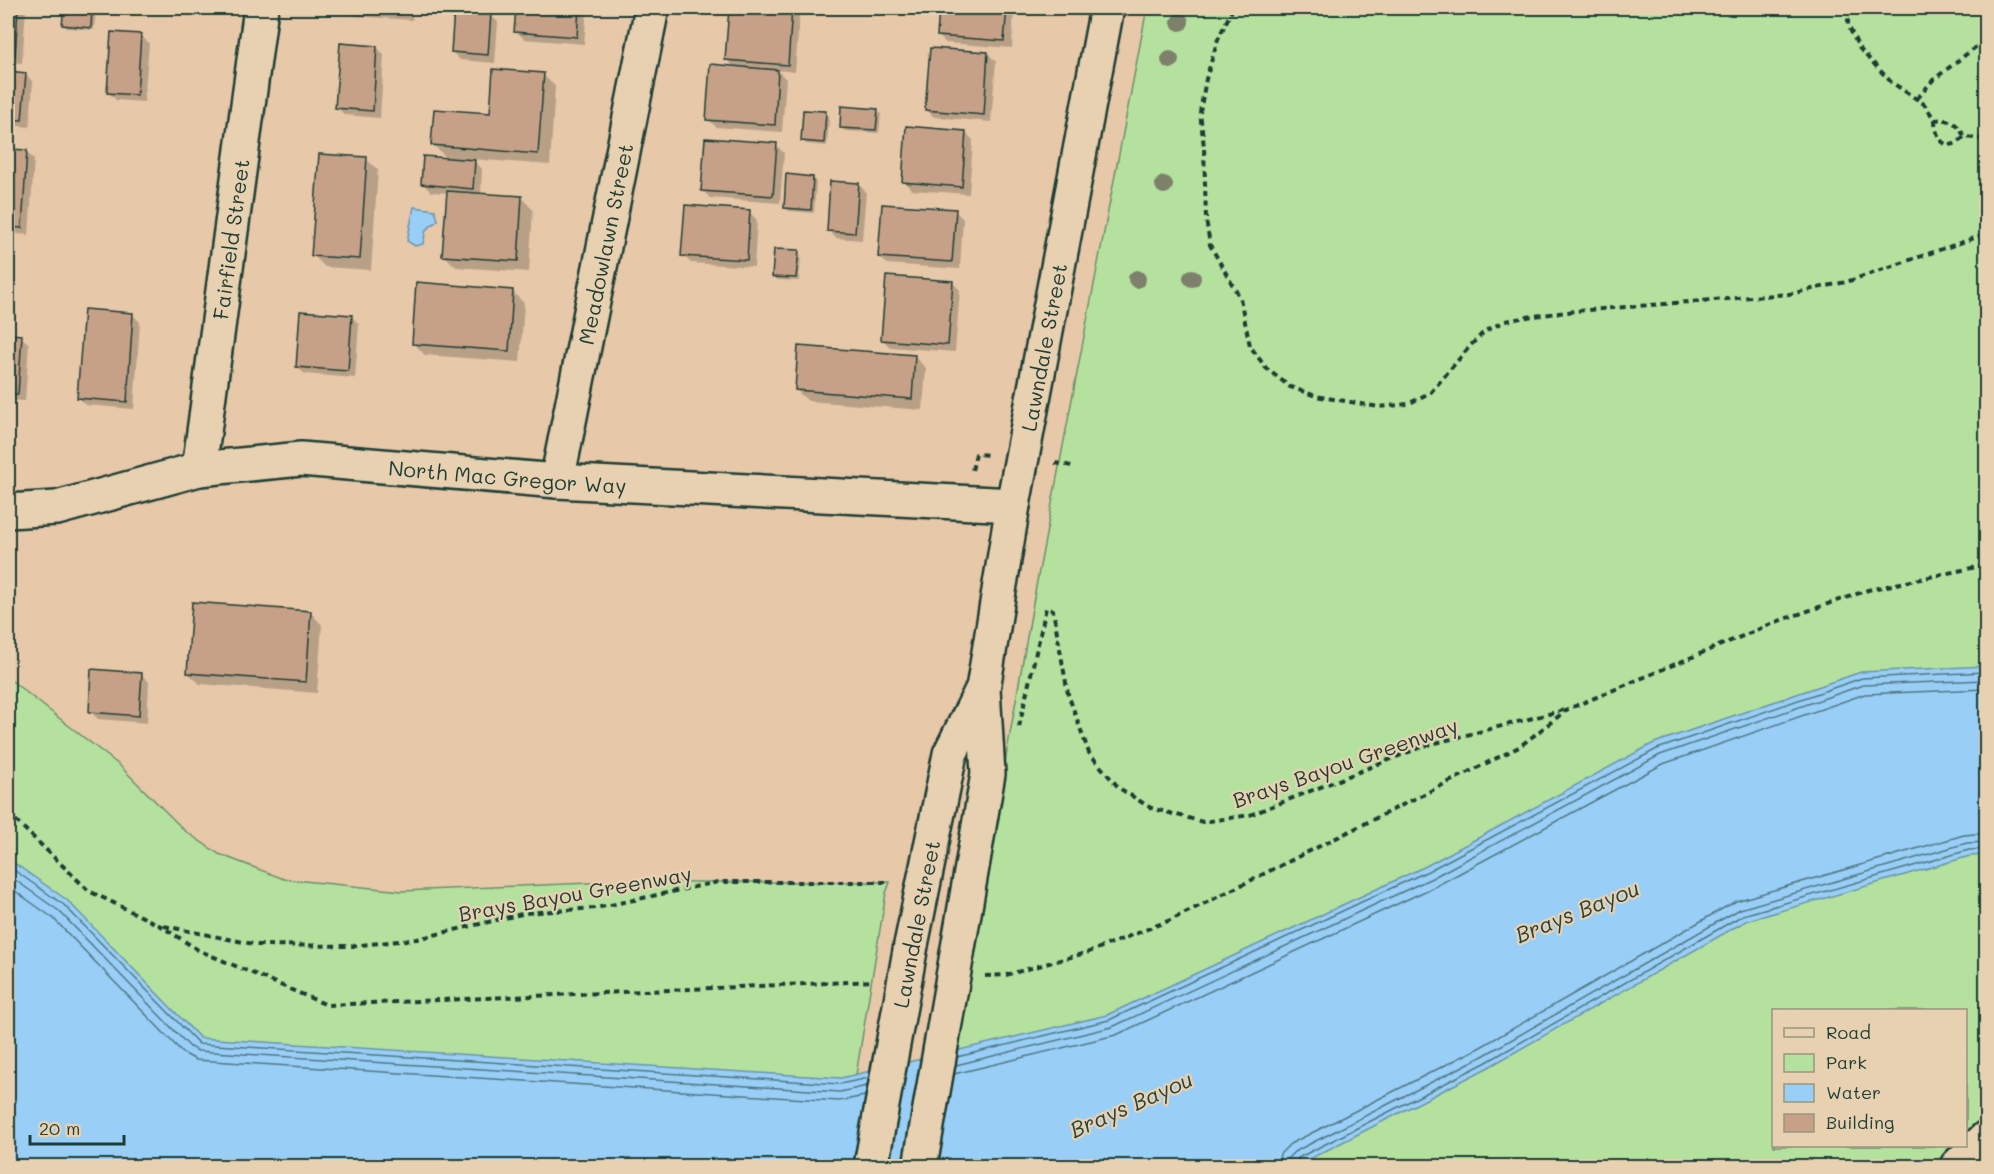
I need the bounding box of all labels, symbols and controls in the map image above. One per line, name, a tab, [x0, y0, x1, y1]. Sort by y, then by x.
street label: Meadowlawn Street	[571, 141, 638, 347]
street label: Fairfield Street	[206, 157, 254, 321]
street label: Lawndale Street	[1014, 261, 1072, 433]
street label: North Mac Gregor Way	[387, 453, 627, 498]
street label: Brays Bayou Greenway	[1229, 711, 1461, 813]
street label: Lawndale Street	[887, 838, 945, 1010]
street label: Brays Bayou Greenway	[456, 859, 694, 927]
water label: Brays Bayou	[1511, 873, 1643, 949]
legend	[1772, 1009, 1967, 1147]
text: Road	[1826, 1020, 1871, 1044]
text: Park	[1826, 1050, 1867, 1074]
water label: Brays Bayou	[1065, 1064, 1197, 1144]
text: Water	[1826, 1080, 1881, 1104]
scale bar	[30, 1108, 124, 1146]
text: Building	[1826, 1110, 1894, 1134]
text: 20 m	[39, 1116, 80, 1140]

